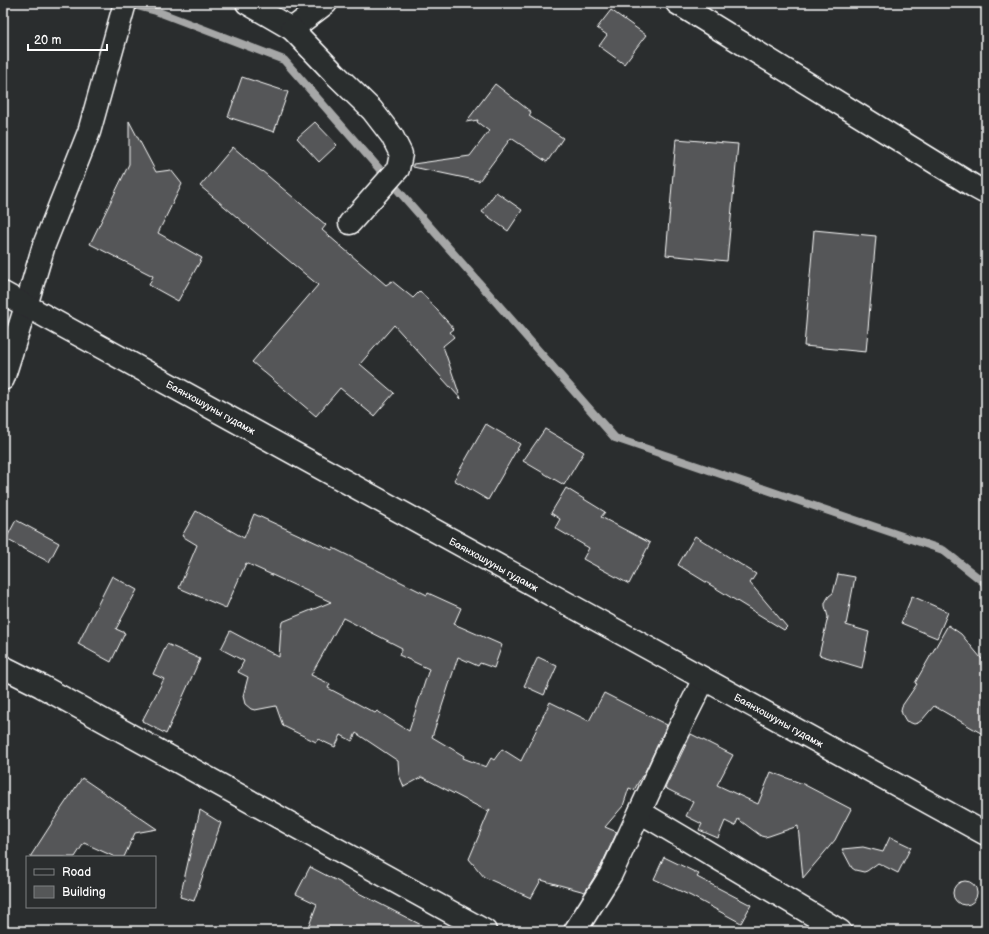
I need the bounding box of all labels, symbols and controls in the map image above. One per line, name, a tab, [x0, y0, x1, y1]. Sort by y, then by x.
scale bar	[28, 26, 107, 52]
text: 20 m	[34, 33, 61, 48]
street label: Баянхошууны гудамж	[164, 378, 257, 437]
street label: Баянхошууны гудамж	[447, 535, 540, 594]
street label: Баянхошууны гудамж	[732, 691, 825, 750]
legend	[26, 856, 156, 908]
text: Road	[62, 865, 91, 880]
text: Building	[62, 885, 106, 900]

